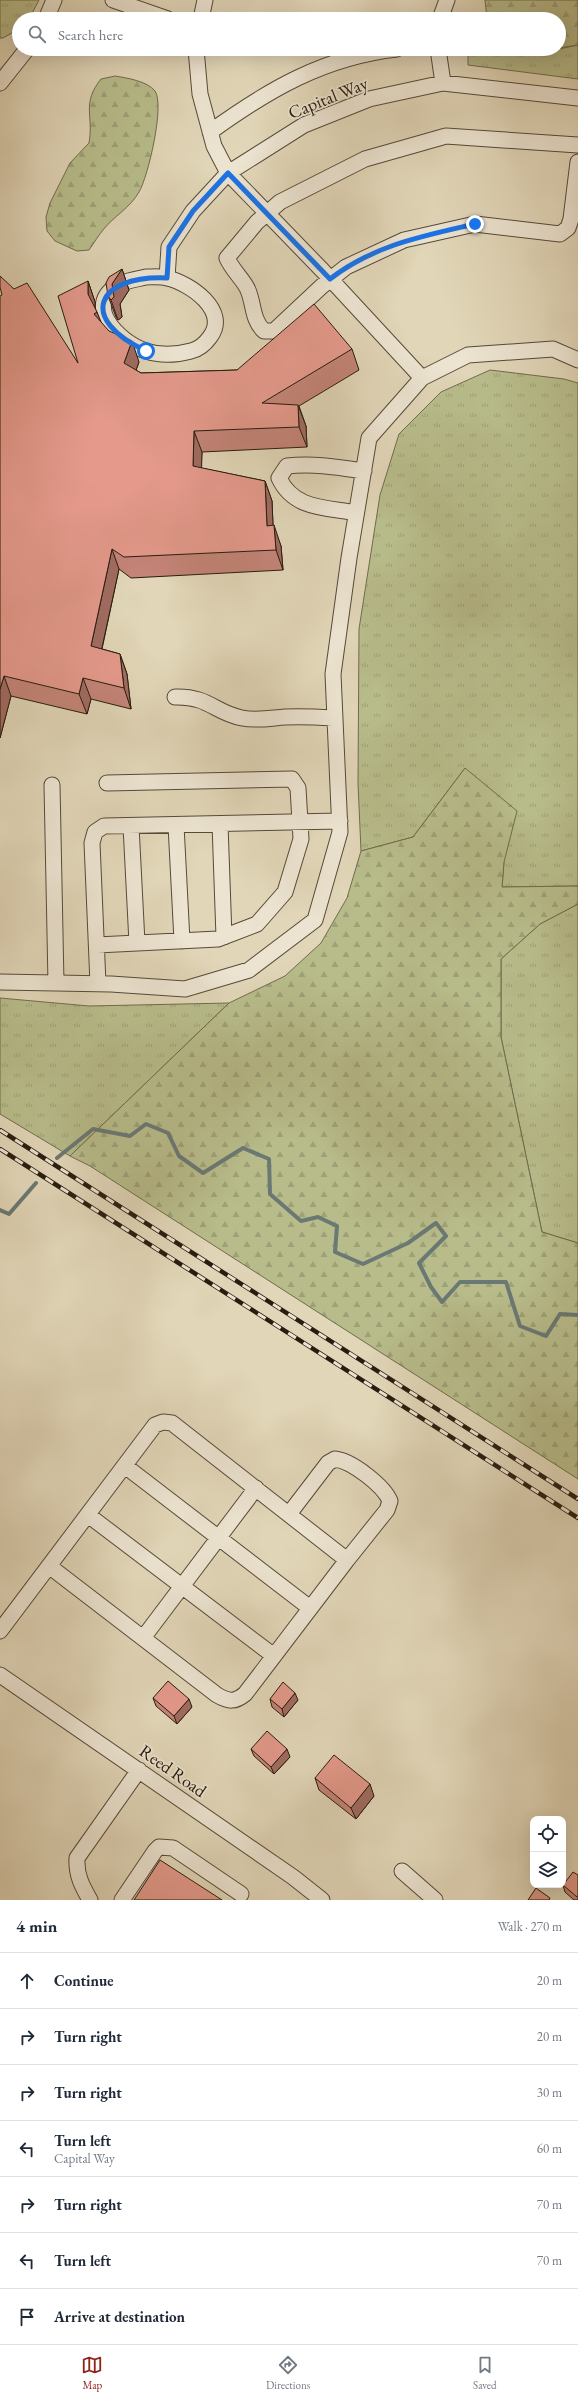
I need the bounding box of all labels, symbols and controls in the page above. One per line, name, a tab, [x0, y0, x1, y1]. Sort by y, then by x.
search box	[12, 12, 566, 56]
icon: search	[26, 23, 48, 45]
text: Search here	[58, 25, 123, 44]
street label: Capital Way	[285, 71, 371, 124]
route end	[466, 215, 484, 233]
route start	[137, 342, 155, 360]
street label: Reed Road	[135, 1739, 212, 1803]
map controls	[530, 1816, 566, 1888]
button: locate	[530, 1816, 566, 1852]
button: layers	[530, 1852, 566, 1888]
text: 4 min	[16, 1915, 57, 1937]
text: Walk · 270 m	[498, 1918, 562, 1935]
icon: ahead	[16, 1970, 38, 1992]
text: Continue	[54, 1971, 114, 1990]
text: 20 m	[537, 1972, 562, 1989]
icon: right	[16, 2026, 38, 2048]
text: Turn right	[54, 2027, 122, 2046]
text: 20 m	[537, 2028, 562, 2045]
icon: right	[16, 2082, 38, 2104]
text: Turn right	[54, 2083, 122, 2102]
text: 30 m	[537, 2084, 562, 2101]
text: Turn left	[54, 2131, 111, 2150]
icon: left	[16, 2138, 38, 2160]
text: 60 m	[537, 2140, 562, 2157]
text: Capital Way	[54, 2150, 115, 2167]
icon: right	[16, 2194, 38, 2216]
text: Turn right	[54, 2195, 122, 2214]
text: 70 m	[537, 2196, 562, 2213]
icon: left	[16, 2250, 38, 2272]
text: Turn left	[54, 2251, 111, 2270]
text: 70 m	[537, 2252, 562, 2269]
icon: arrive	[16, 2306, 38, 2328]
text: Arrive at destination	[54, 2307, 185, 2326]
tab: Map	[81, 2354, 103, 2392]
tab: Directions	[266, 2354, 310, 2392]
tab: Saved	[473, 2354, 497, 2392]

